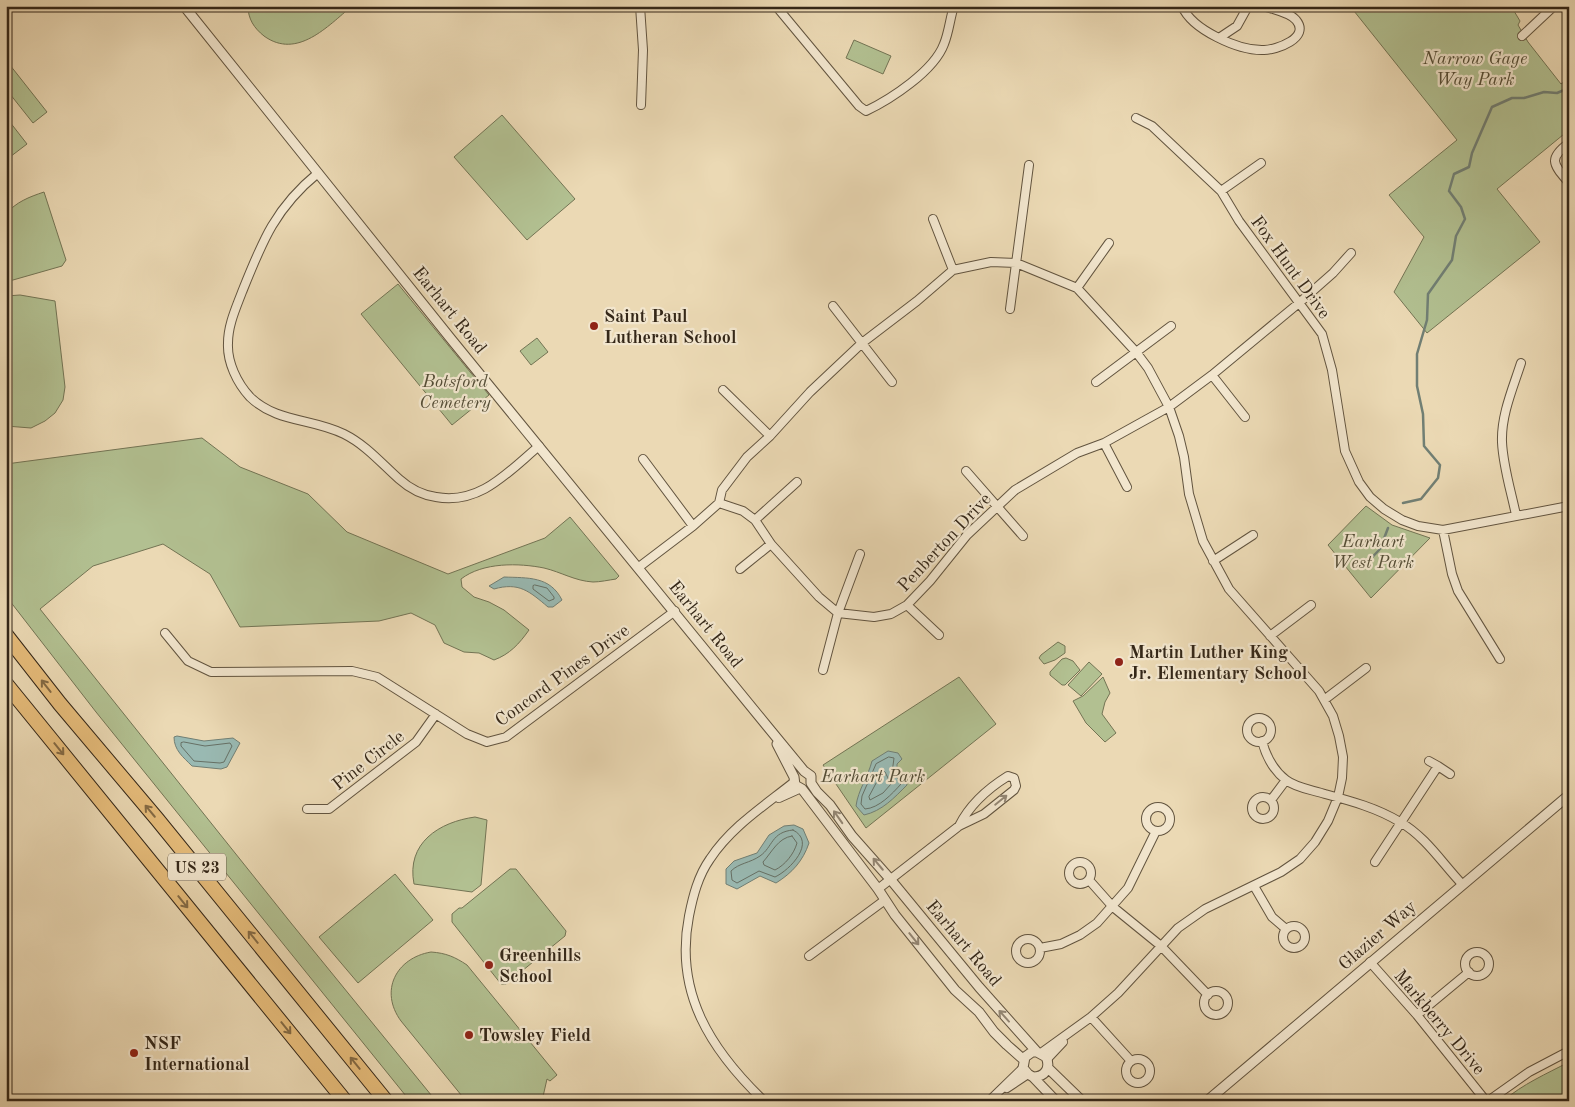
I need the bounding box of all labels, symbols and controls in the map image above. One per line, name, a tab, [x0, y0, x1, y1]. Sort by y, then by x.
park label: Narrow Gage Way Park	[1422, 50, 1527, 89]
street label: Fox Hunt Drive	[1247, 213, 1333, 322]
street label: Earhart Road	[409, 264, 490, 358]
place label: Saint Paul Lutheran School	[604, 308, 737, 347]
marker: Saint Paul Lutheran School	[588, 320, 600, 332]
park label: Botsford Cemetery	[419, 373, 491, 412]
street label: Penberton Drive	[895, 490, 995, 595]
park label: Earhart West Park	[1332, 533, 1414, 572]
street label: Earhart Road	[665, 578, 746, 672]
street label: Concord Pines Drive	[492, 621, 633, 730]
place label: Martin Luther King Jr. Elementary School	[1129, 644, 1308, 683]
marker: Martin Luther King Jr. Elementary School	[1113, 656, 1125, 668]
one-way arrow	[41, 680, 52, 693]
street label: Pine Circle	[329, 727, 408, 794]
one-way arrow	[53, 742, 64, 755]
park label: Earhart Park	[820, 768, 925, 786]
one-way arrow	[994, 795, 1007, 806]
one-way arrow	[145, 804, 156, 817]
one-way arrow	[833, 810, 843, 824]
road number: US 23	[168, 854, 226, 880]
one-way arrow	[872, 858, 884, 871]
one-way arrow	[178, 895, 189, 908]
street label: Earhart Road	[922, 897, 1004, 990]
street label: Glazier Way	[1335, 897, 1420, 974]
one-way arrow	[247, 930, 258, 943]
one-way arrow	[909, 932, 920, 945]
place label: Greenhills School	[499, 947, 581, 986]
marker: Greenhills School	[483, 959, 495, 971]
street label: Markberry Drive	[1390, 967, 1488, 1079]
one-way arrow	[999, 1010, 1010, 1023]
one-way arrow	[280, 1021, 291, 1034]
place label: Towsley Field	[479, 1027, 591, 1045]
marker: Towsley Field	[463, 1029, 475, 1041]
place label: NSF International	[144, 1035, 250, 1074]
marker: NSF International	[128, 1047, 140, 1059]
one-way arrow	[350, 1057, 361, 1070]

